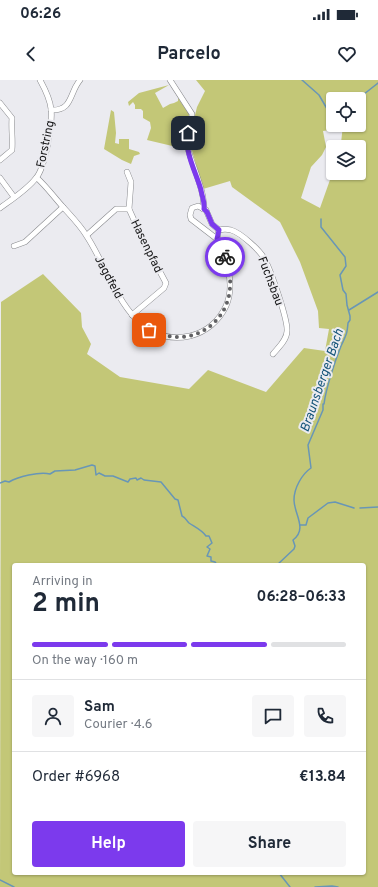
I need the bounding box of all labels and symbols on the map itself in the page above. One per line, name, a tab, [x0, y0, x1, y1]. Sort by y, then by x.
pin	[171, 116, 205, 150]
street label: Forstring	[33, 119, 59, 169]
street label: Hasenpfad	[126, 217, 166, 276]
courier	[205, 237, 245, 277]
street label: Jagdfeld	[90, 253, 126, 302]
street label: Fuchsbau	[253, 255, 287, 308]
pin	[132, 313, 166, 347]
water label: Braunsberger Bach	[298, 327, 348, 434]

